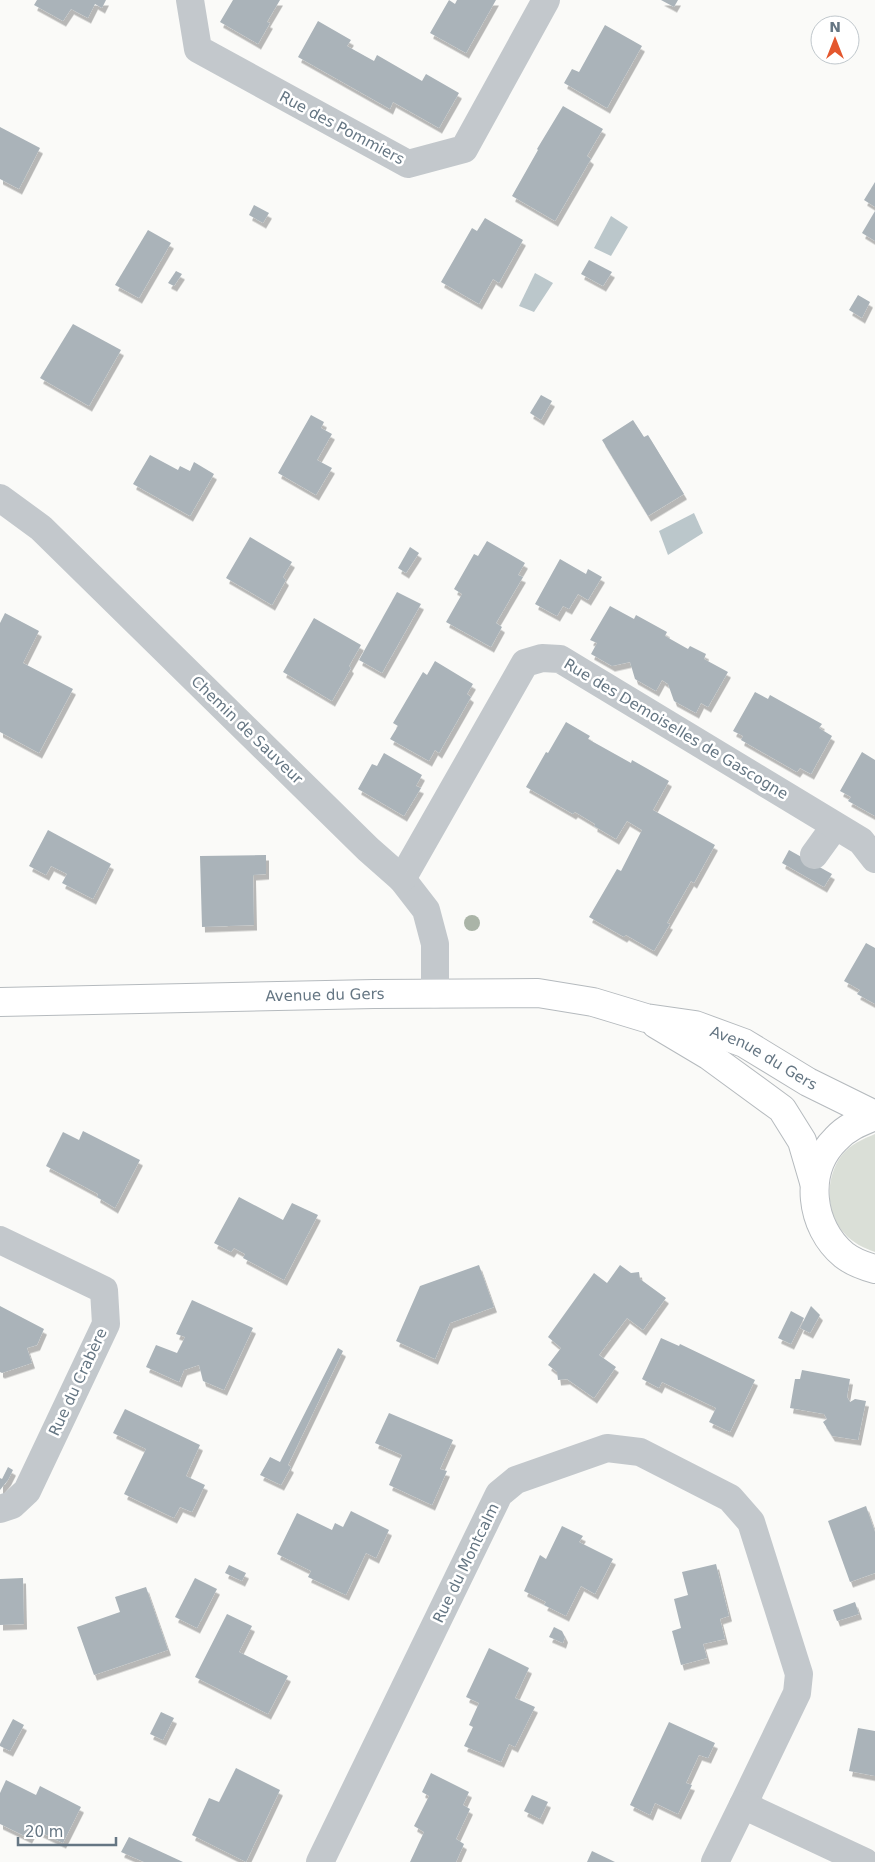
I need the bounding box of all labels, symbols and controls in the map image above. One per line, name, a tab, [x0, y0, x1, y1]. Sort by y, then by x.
north arrow	[810, 15, 860, 65]
text: N	[829, 19, 841, 35]
street label: Rue des Pommiers	[276, 87, 408, 169]
street label: Rue des Demoiselles de Gascogne	[561, 655, 791, 803]
street label: Chemin de Sauveur	[188, 672, 307, 788]
street label: Avenue du Gers	[265, 985, 385, 1005]
street label: Avenue du Gers	[708, 1022, 820, 1094]
street label: Rue du Crabère	[45, 1325, 111, 1439]
street label: Rue du Montcalm	[429, 1500, 503, 1626]
scale bar	[18, 1814, 115, 1846]
text: 20 m	[25, 1823, 63, 1841]

